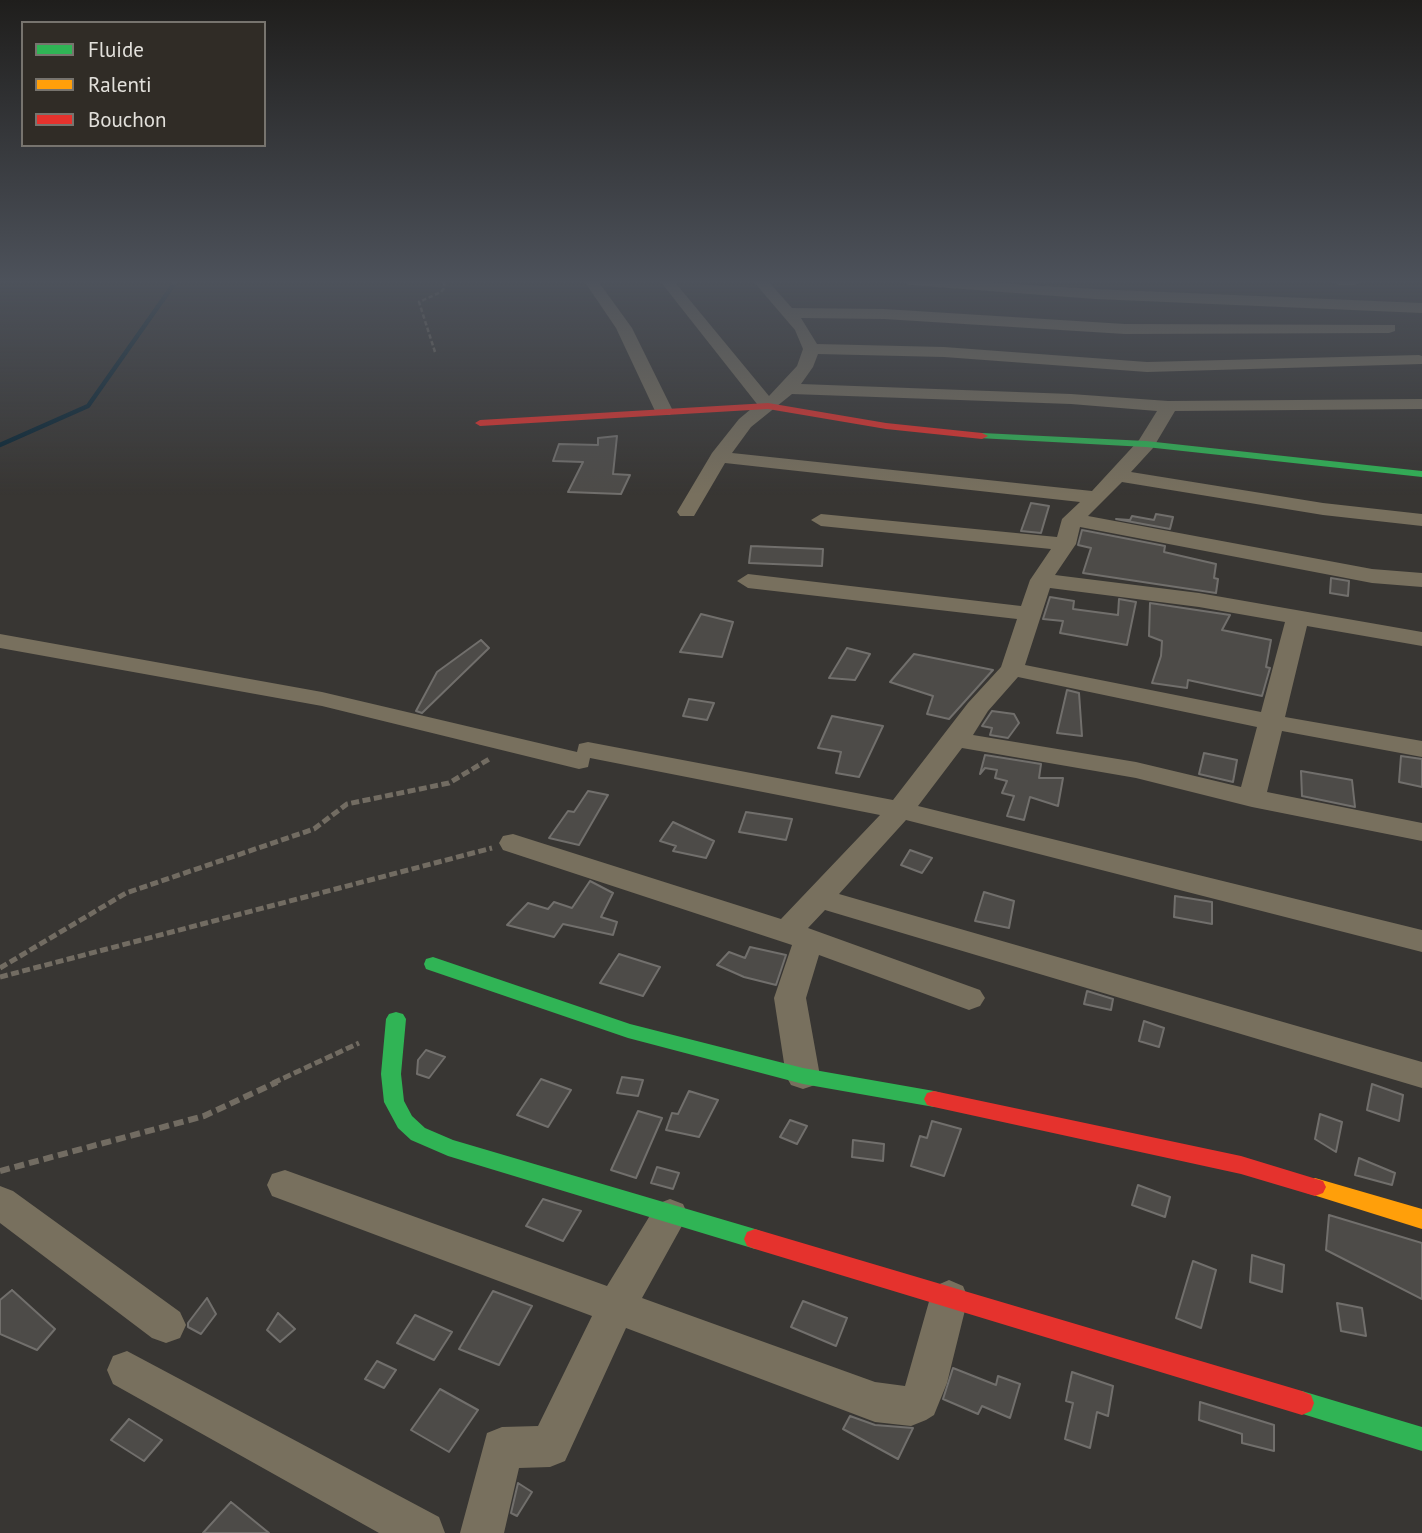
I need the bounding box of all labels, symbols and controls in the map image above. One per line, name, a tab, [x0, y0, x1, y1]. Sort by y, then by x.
legend	[21, 21, 266, 147]
text: Fluide	[88, 36, 144, 63]
text: Ralenti	[88, 71, 152, 98]
text: Bouchon	[88, 106, 167, 133]

